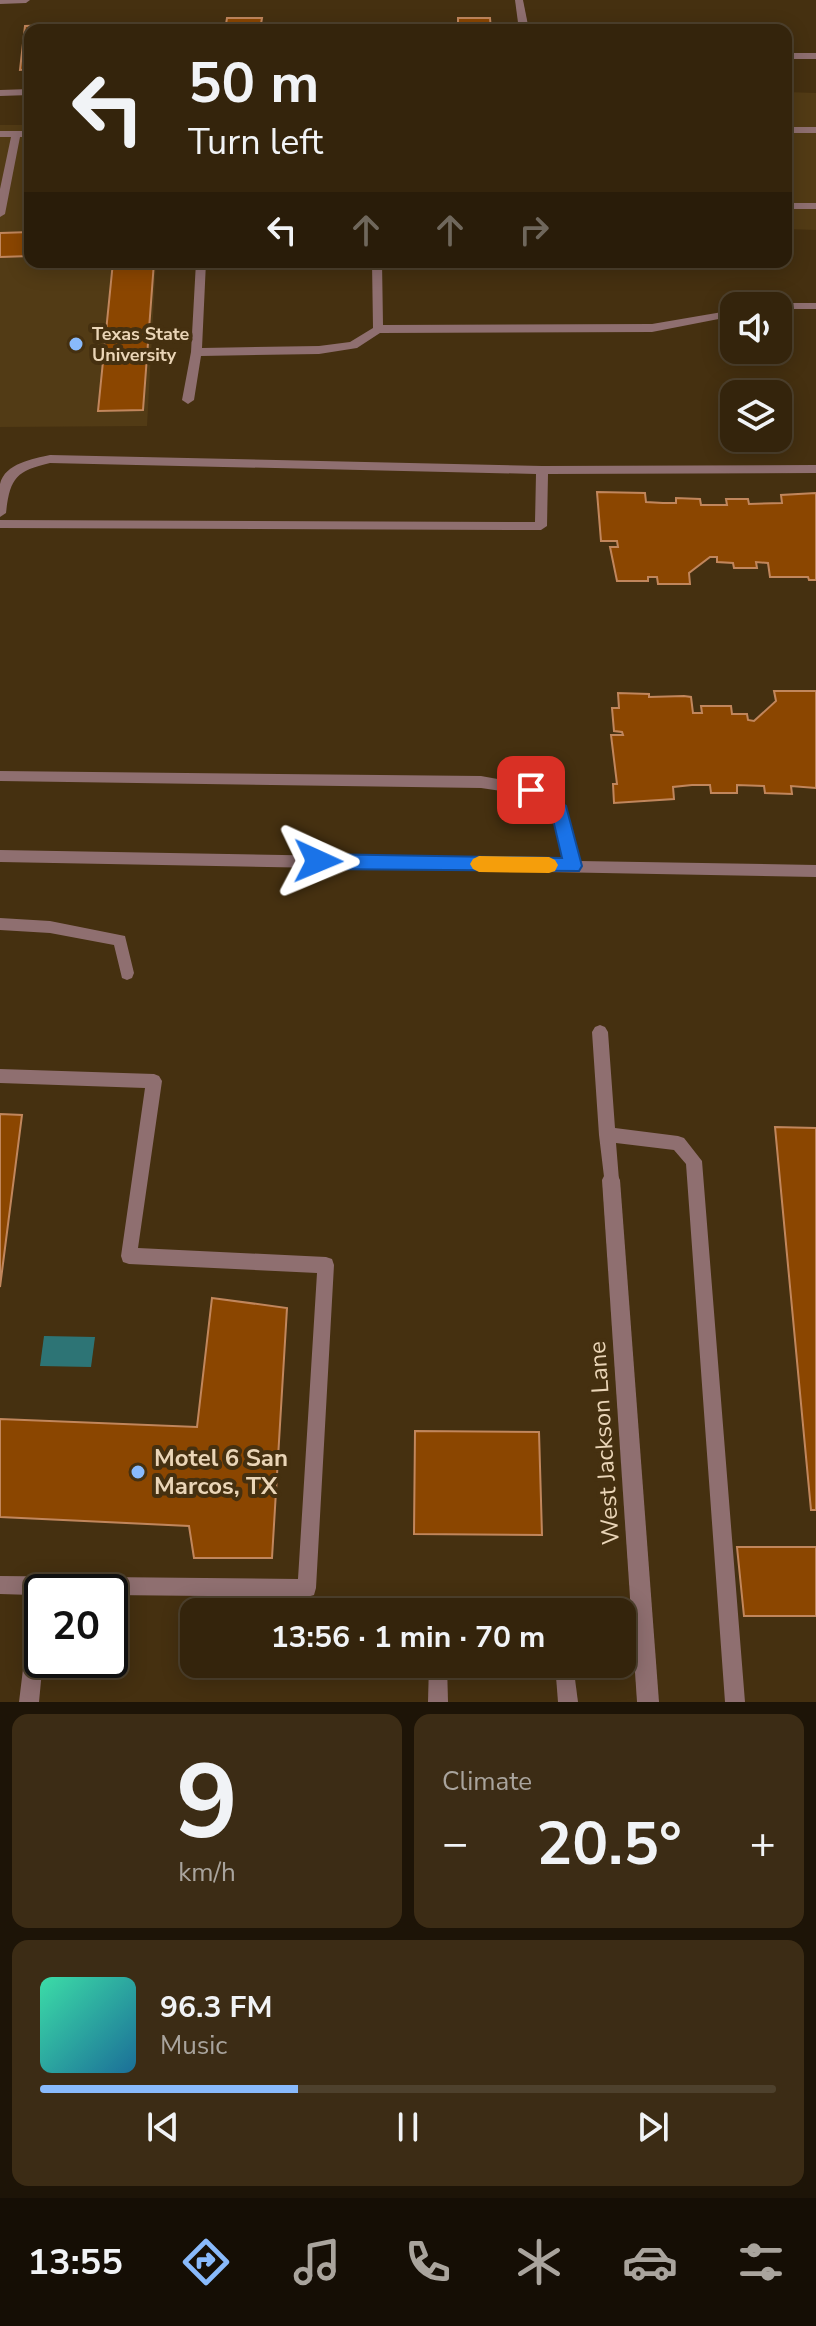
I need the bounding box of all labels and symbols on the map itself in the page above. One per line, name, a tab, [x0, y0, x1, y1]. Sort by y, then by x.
place label: Texas State University	[92, 322, 190, 367]
marker: Texas State University	[67, 335, 85, 353]
pin	[497, 756, 565, 824]
position arrow	[276, 819, 360, 903]
street label: West Jackson Lane	[581, 1340, 627, 1546]
place label: Motel 6 San Marcos, TX	[154, 1442, 288, 1502]
marker: Motel 6 San Marcos, TX	[129, 1463, 147, 1481]
speed limit sign: 20	[24, 1574, 128, 1678]

